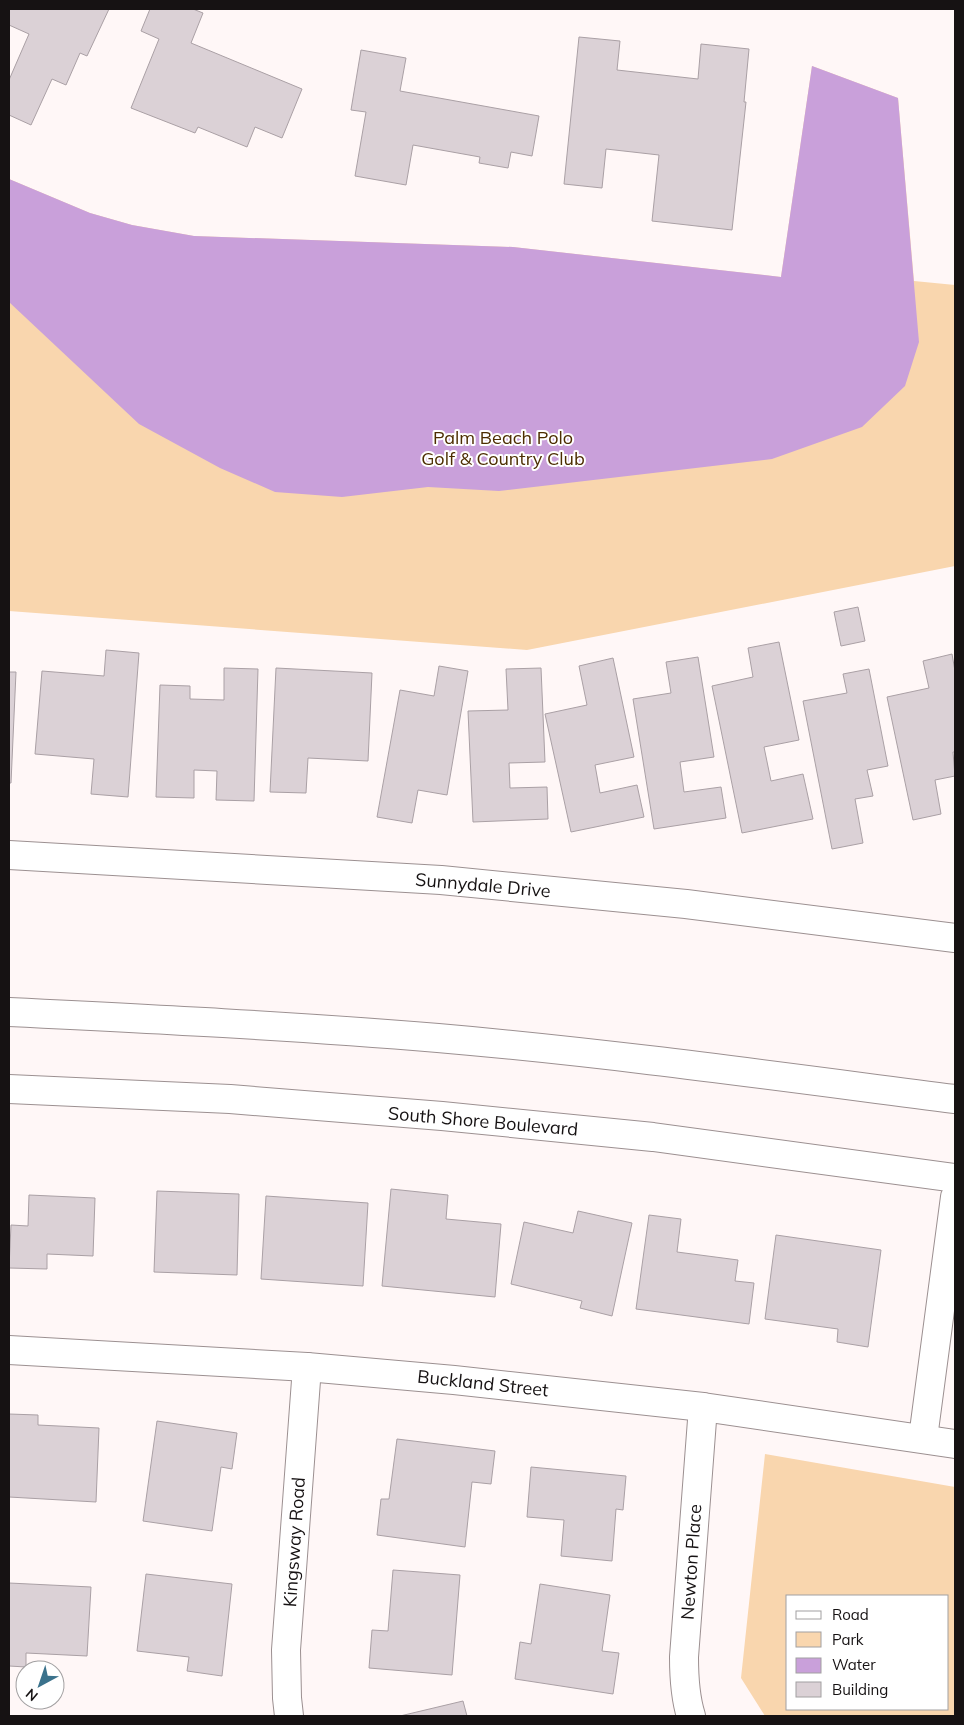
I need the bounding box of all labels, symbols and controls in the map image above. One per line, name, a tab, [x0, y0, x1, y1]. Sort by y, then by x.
park label: Palm Beach Polo Golf & Country Club	[421, 426, 585, 470]
street label: Sunnydale Drive	[414, 868, 552, 902]
street label: South Shore Boulevard	[387, 1101, 579, 1141]
street label: Buckland Street	[416, 1365, 550, 1401]
street label: Kingsway Road	[278, 1476, 310, 1608]
street label: Newton Place	[675, 1503, 707, 1621]
legend	[786, 1595, 949, 1710]
text: Road	[832, 1605, 869, 1624]
text: Park	[832, 1630, 864, 1649]
text: Water	[832, 1655, 876, 1674]
north arrow	[15, 1660, 65, 1710]
text: Building	[832, 1680, 888, 1699]
text: N	[22, 1685, 41, 1705]

